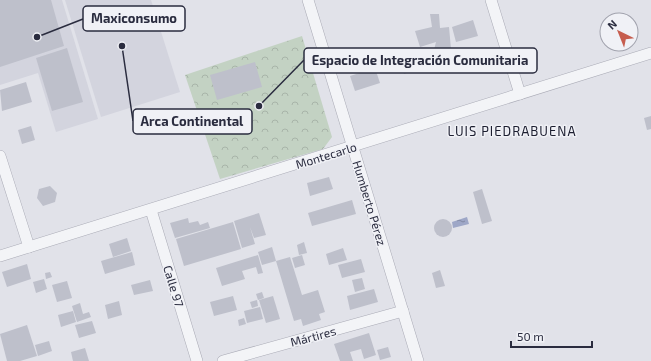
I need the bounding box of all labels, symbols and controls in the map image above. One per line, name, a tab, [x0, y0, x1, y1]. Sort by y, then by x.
callout: Maxiconsumo	[83, 6, 185, 31]
text: Maxiconsumo	[91, 10, 177, 26]
north arrow	[599, 12, 639, 52]
text: N	[604, 17, 619, 32]
callout: Espacio de Integración Comunitaria	[304, 48, 537, 73]
text: Espacio de Integración Comunitaria	[312, 52, 528, 68]
callout: Arca Continental	[133, 109, 252, 134]
text: Arca Continental	[141, 113, 244, 129]
district label: LUIS PIEDRABUENA	[447, 123, 577, 139]
street label: Montecarlo	[294, 139, 358, 171]
street label: Humberto Pérez	[350, 159, 390, 247]
street label: Calle 97	[161, 264, 187, 308]
street label: Mártires	[289, 323, 337, 349]
scale bar	[511, 323, 592, 349]
text: 50 m	[517, 329, 544, 343]

